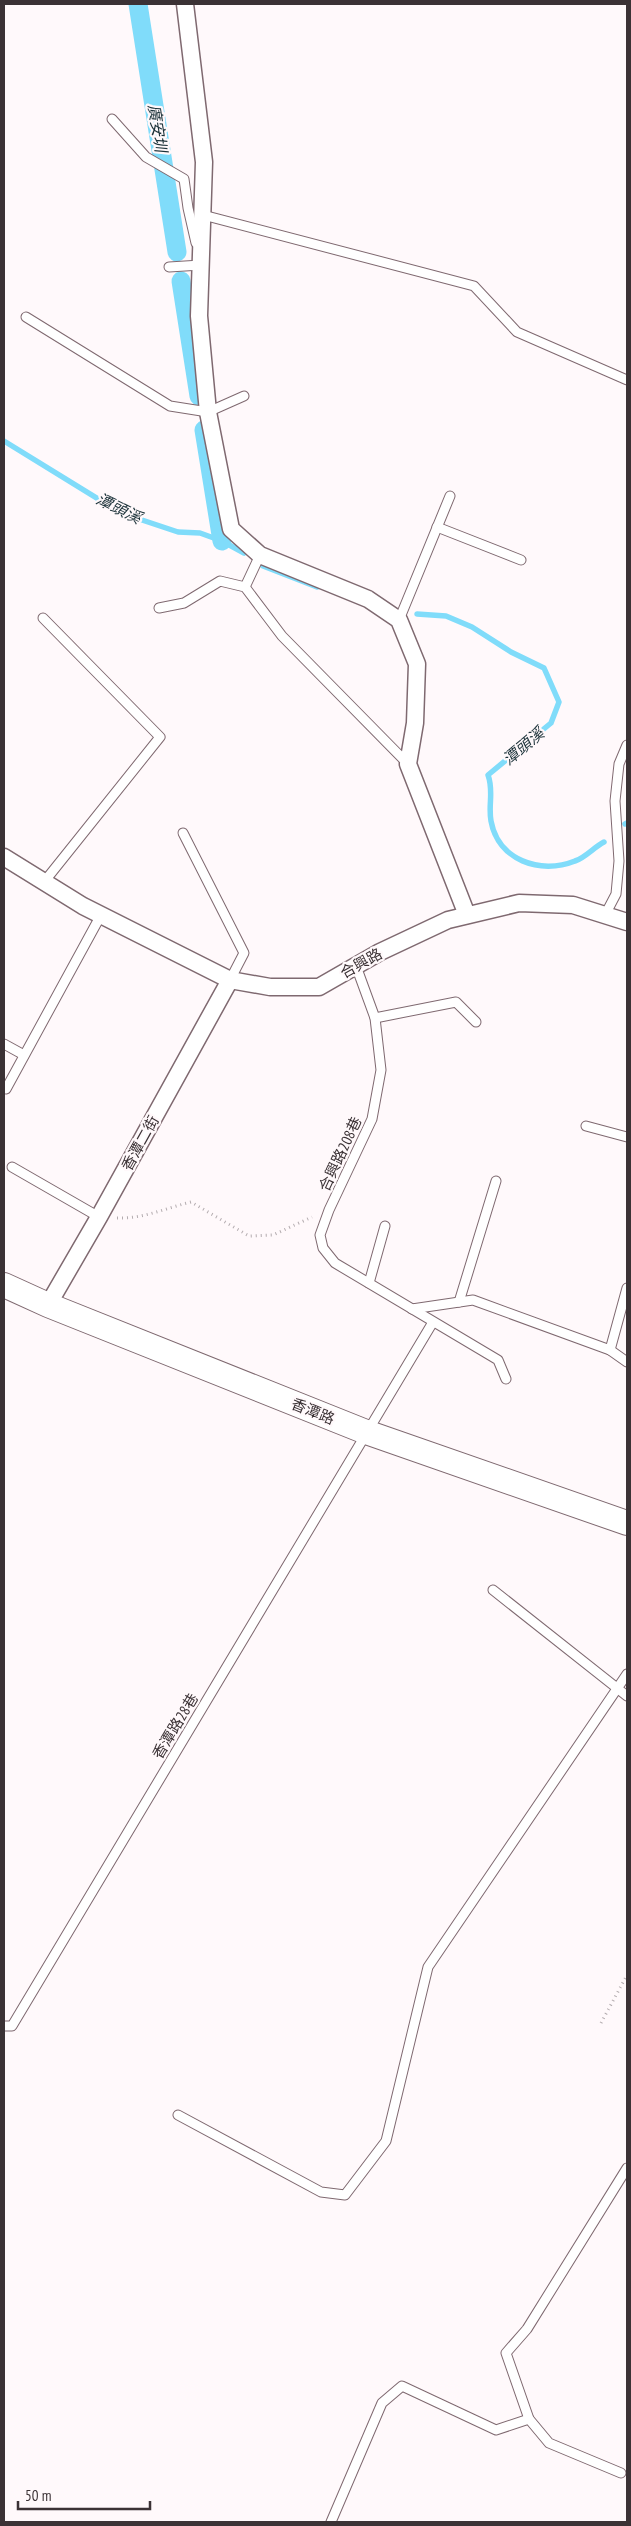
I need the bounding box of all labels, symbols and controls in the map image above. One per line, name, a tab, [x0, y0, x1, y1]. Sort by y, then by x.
water label: 廣安圳	[144, 103, 172, 155]
water label: 潭頭溪	[93, 488, 147, 528]
water label: 潭頭溪	[498, 722, 549, 769]
street label: 合興路	[337, 944, 385, 982]
street label: 香潭二街	[117, 1112, 163, 1174]
street label: 合興路208巷	[314, 1114, 366, 1194]
street label: 香潭路	[289, 1394, 337, 1428]
street label: 香潭路28巷	[148, 1690, 202, 1762]
scale bar	[18, 2478, 150, 2510]
text: 50 m	[25, 2486, 51, 2505]

